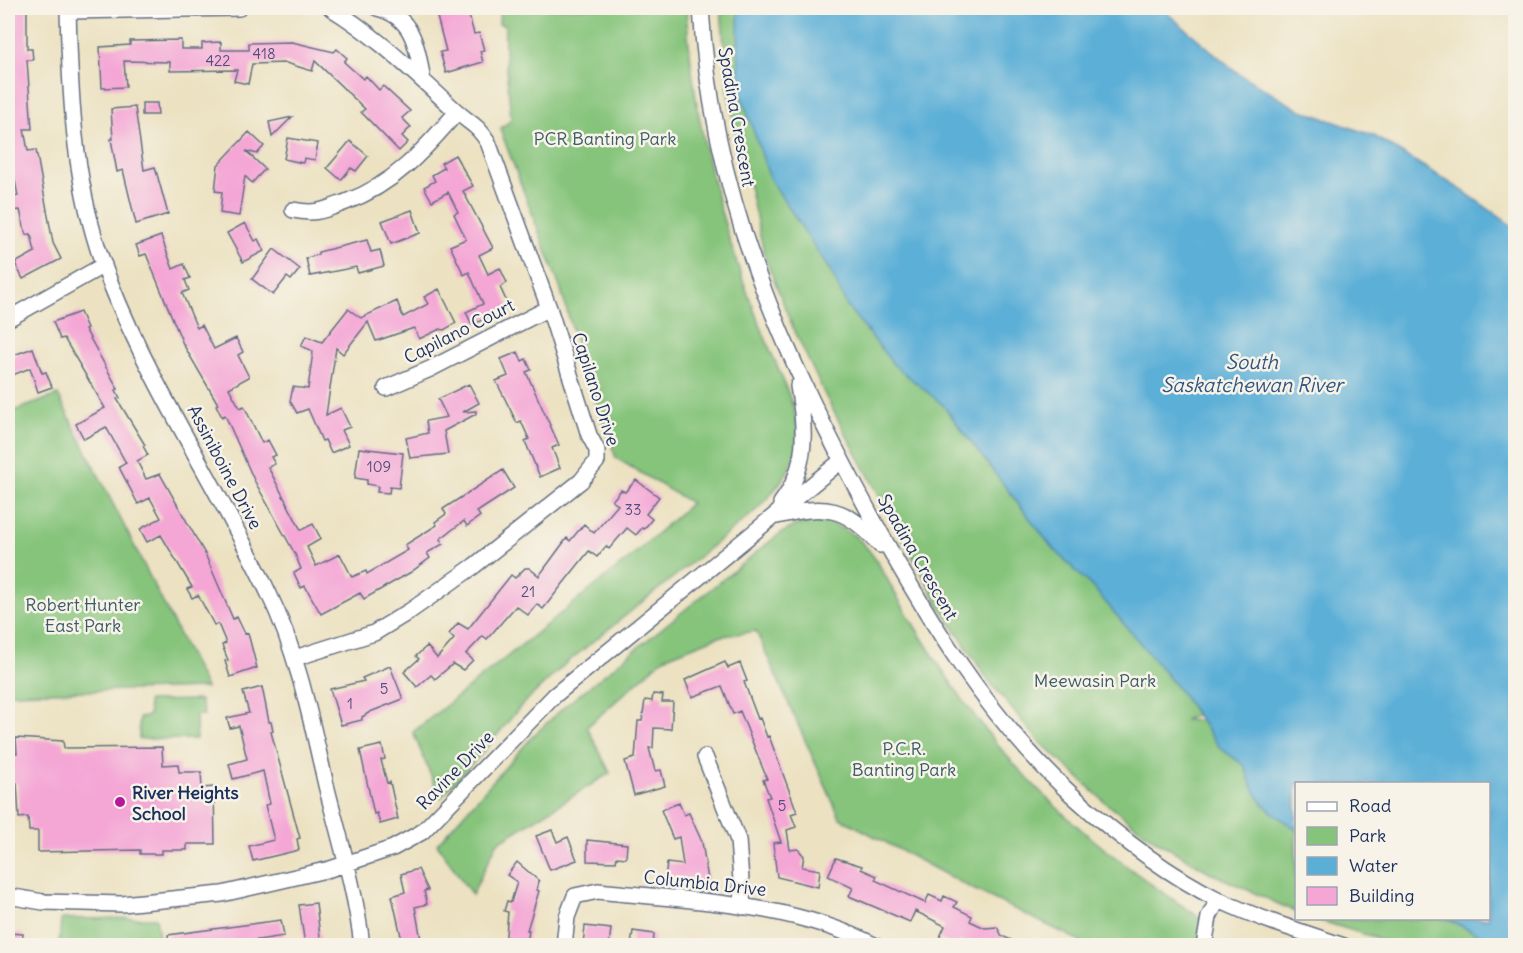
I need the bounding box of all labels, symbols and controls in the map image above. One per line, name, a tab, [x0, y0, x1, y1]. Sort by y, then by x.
house number: 418	[252, 44, 276, 63]
street label: Spadina Crescent	[713, 45, 761, 189]
house number: 422	[205, 51, 231, 70]
park label: PCR Banting Park	[534, 127, 676, 150]
street label: Capilano Court	[400, 293, 518, 369]
street label: Capilano Drive	[567, 329, 625, 449]
water label: South Saskatchewan River	[1161, 349, 1346, 397]
street label: Assiniboine Drive	[183, 401, 267, 533]
house number: 109	[367, 457, 391, 476]
street label: Spadina Crescent	[873, 490, 963, 624]
house number: 33	[624, 500, 642, 519]
house number: 21	[521, 582, 535, 601]
park label: Robert Hunter East Park	[25, 593, 141, 637]
park label: Meewasin Park	[1034, 669, 1156, 692]
house number: 5	[380, 679, 388, 698]
house number: 1	[347, 694, 353, 713]
street label: Ravine Drive	[412, 726, 498, 814]
park label: P.C.R. Banting Park	[852, 737, 956, 781]
place label: River Heights School	[132, 781, 239, 825]
legend	[1295, 782, 1490, 920]
text: Road	[1349, 794, 1392, 817]
marker: River Heights School	[113, 795, 127, 809]
house number: 5	[778, 796, 786, 815]
text: Park	[1349, 824, 1386, 847]
text: Water	[1349, 854, 1399, 877]
street label: Columbia Drive	[643, 865, 767, 901]
text: Building	[1349, 884, 1414, 907]

